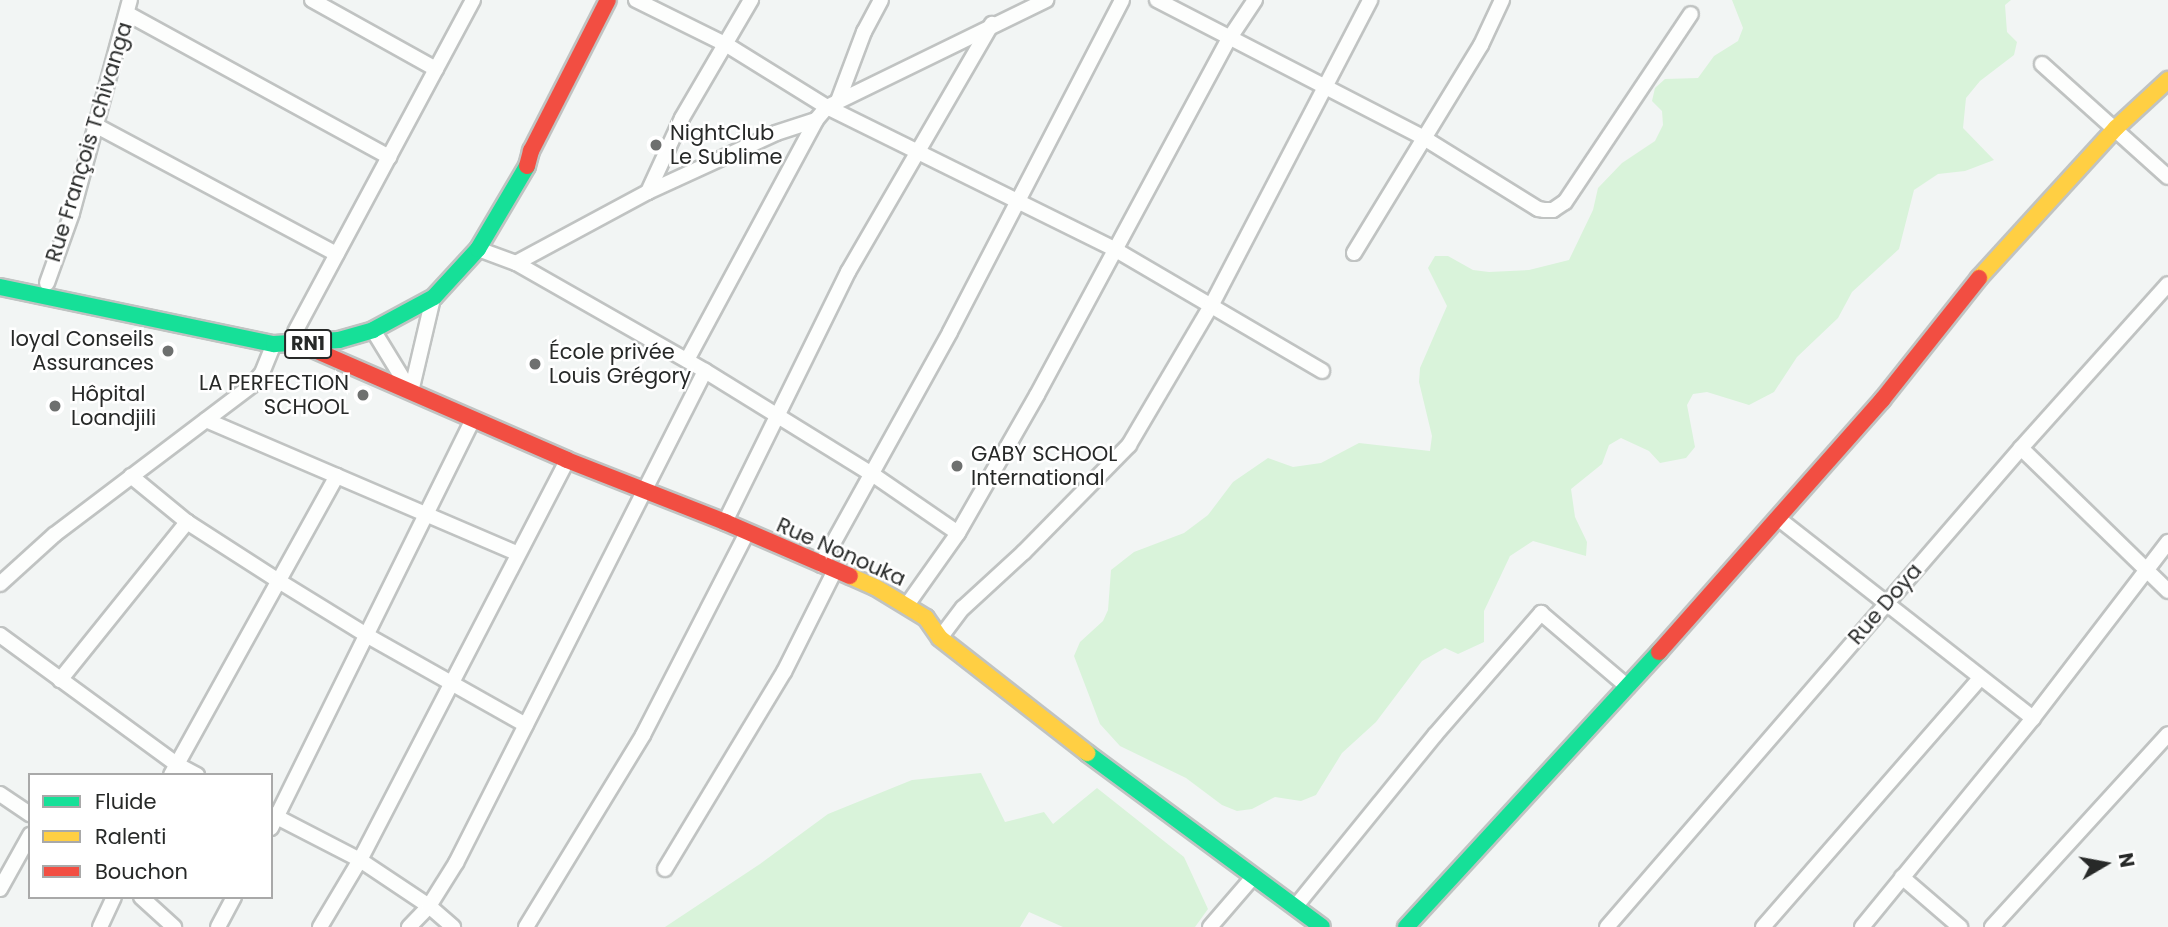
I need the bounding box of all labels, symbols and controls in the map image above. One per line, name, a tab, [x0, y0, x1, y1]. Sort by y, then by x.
street label: Rue François Tchivanga	[41, 19, 137, 265]
place label: NightClub Le Sublime	[670, 120, 783, 170]
marker: NightClub Le Sublime	[648, 137, 664, 153]
place label: loyal Conseils Assurances	[10, 326, 154, 376]
road number: RN1	[284, 328, 332, 360]
place label: École privée Louis Grégory	[549, 339, 691, 389]
marker: loyal Conseils Assurances	[160, 343, 176, 359]
marker: École privée Louis Grégory	[527, 356, 543, 372]
place label: LA PERFECTION SCHOOL	[199, 370, 349, 420]
place label: Hôpital Loandjili	[71, 381, 156, 431]
marker: LA PERFECTION SCHOOL	[355, 387, 371, 403]
marker: Hôpital Loandjili	[45, 396, 65, 416]
place label: GABY SCHOOL International	[971, 441, 1117, 491]
marker: GABY SCHOOL International	[949, 458, 965, 474]
street label: Rue Nonouka	[773, 512, 909, 592]
street label: Rue Doya	[1843, 558, 1927, 650]
legend	[28, 773, 273, 899]
text: Fluide	[95, 787, 157, 816]
text: Ralenti	[95, 822, 166, 851]
north arrow	[2070, 829, 2140, 899]
text: N	[2112, 851, 2141, 870]
text: Bouchon	[95, 857, 188, 886]

